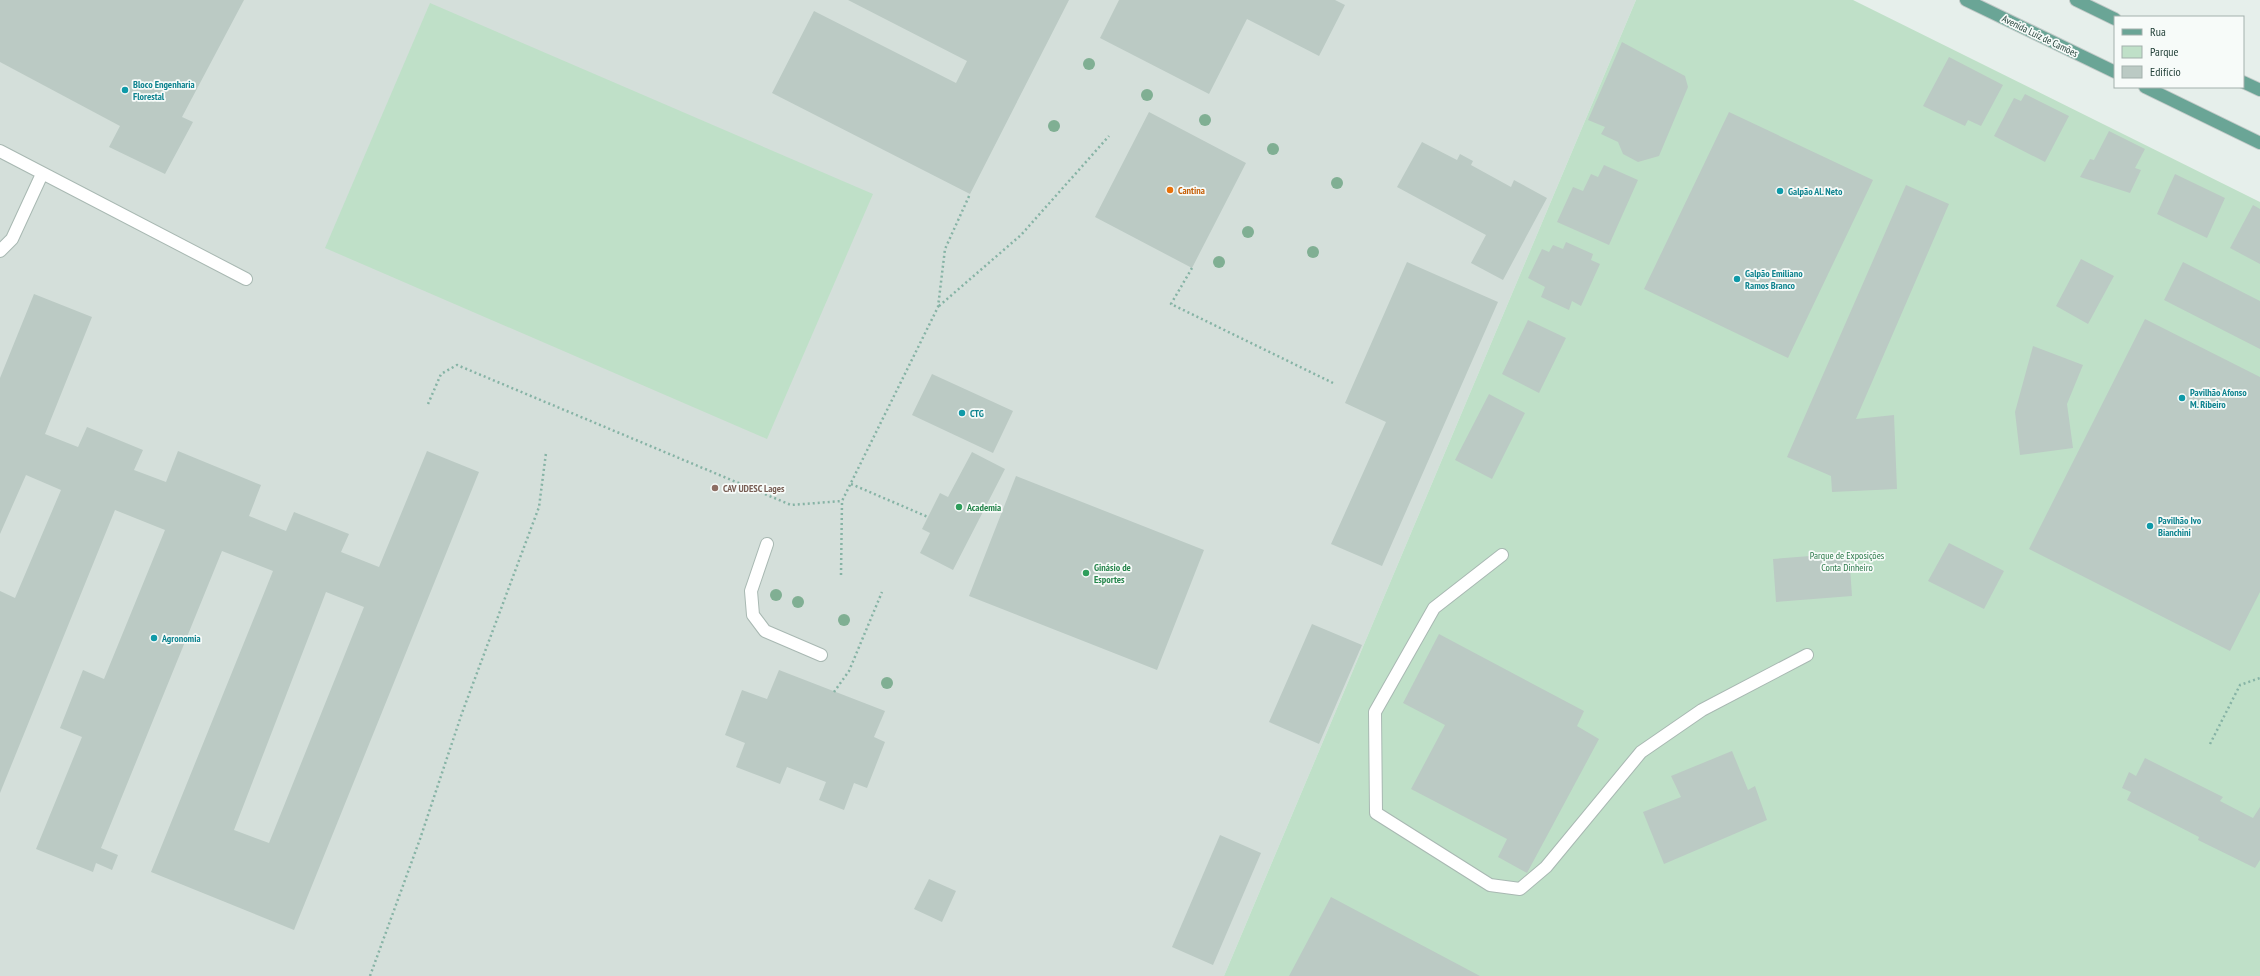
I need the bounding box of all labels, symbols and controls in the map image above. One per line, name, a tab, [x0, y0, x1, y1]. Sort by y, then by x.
street label: Avenida Luiz de Camões	[2000, 12, 2081, 60]
legend	[2114, 16, 2244, 88]
text: Rua	[2150, 24, 2166, 39]
text: Parque	[2150, 44, 2179, 59]
text: Edifício	[2150, 64, 2181, 79]
place label: Bloco Engenharia Florestal	[133, 78, 195, 103]
marker: Bloco Engenharia Florestal	[120, 85, 130, 95]
place label: Cantina	[1178, 184, 1205, 197]
marker: Cantina	[1165, 185, 1175, 195]
place label: Galpão Al. Neto	[1788, 185, 1843, 198]
marker: Galpão Al. Neto	[1775, 186, 1785, 196]
place label: Galpão Emiliano Ramos Branco	[1745, 267, 1803, 292]
marker: Galpão Emiliano Ramos Branco	[1732, 274, 1742, 284]
place label: Pavilhão Afonso M. Ribeiro	[2190, 386, 2247, 411]
marker: Pavilhão Afonso M. Ribeiro	[2177, 393, 2187, 403]
place label: CTG	[970, 407, 984, 420]
marker: CTG	[957, 408, 967, 418]
place label: CAV UDESC Lages	[723, 482, 785, 495]
marker: CAV UDESC Lages	[710, 483, 720, 493]
place label: Academia	[966, 501, 1001, 514]
marker: Academia	[954, 502, 964, 512]
place label: Pavilhão Ivo Bianchini	[2158, 514, 2202, 539]
marker: Pavilhão Ivo Bianchini	[2145, 521, 2155, 531]
park label: Parque de Exposições Conta Dinheiro	[1810, 549, 1885, 574]
place label: Ginásio de Esportes	[1094, 561, 1131, 586]
marker: Ginásio de Esportes	[1081, 568, 1091, 578]
place label: Agronomia	[161, 632, 201, 645]
marker: Agronomia	[149, 633, 159, 643]

